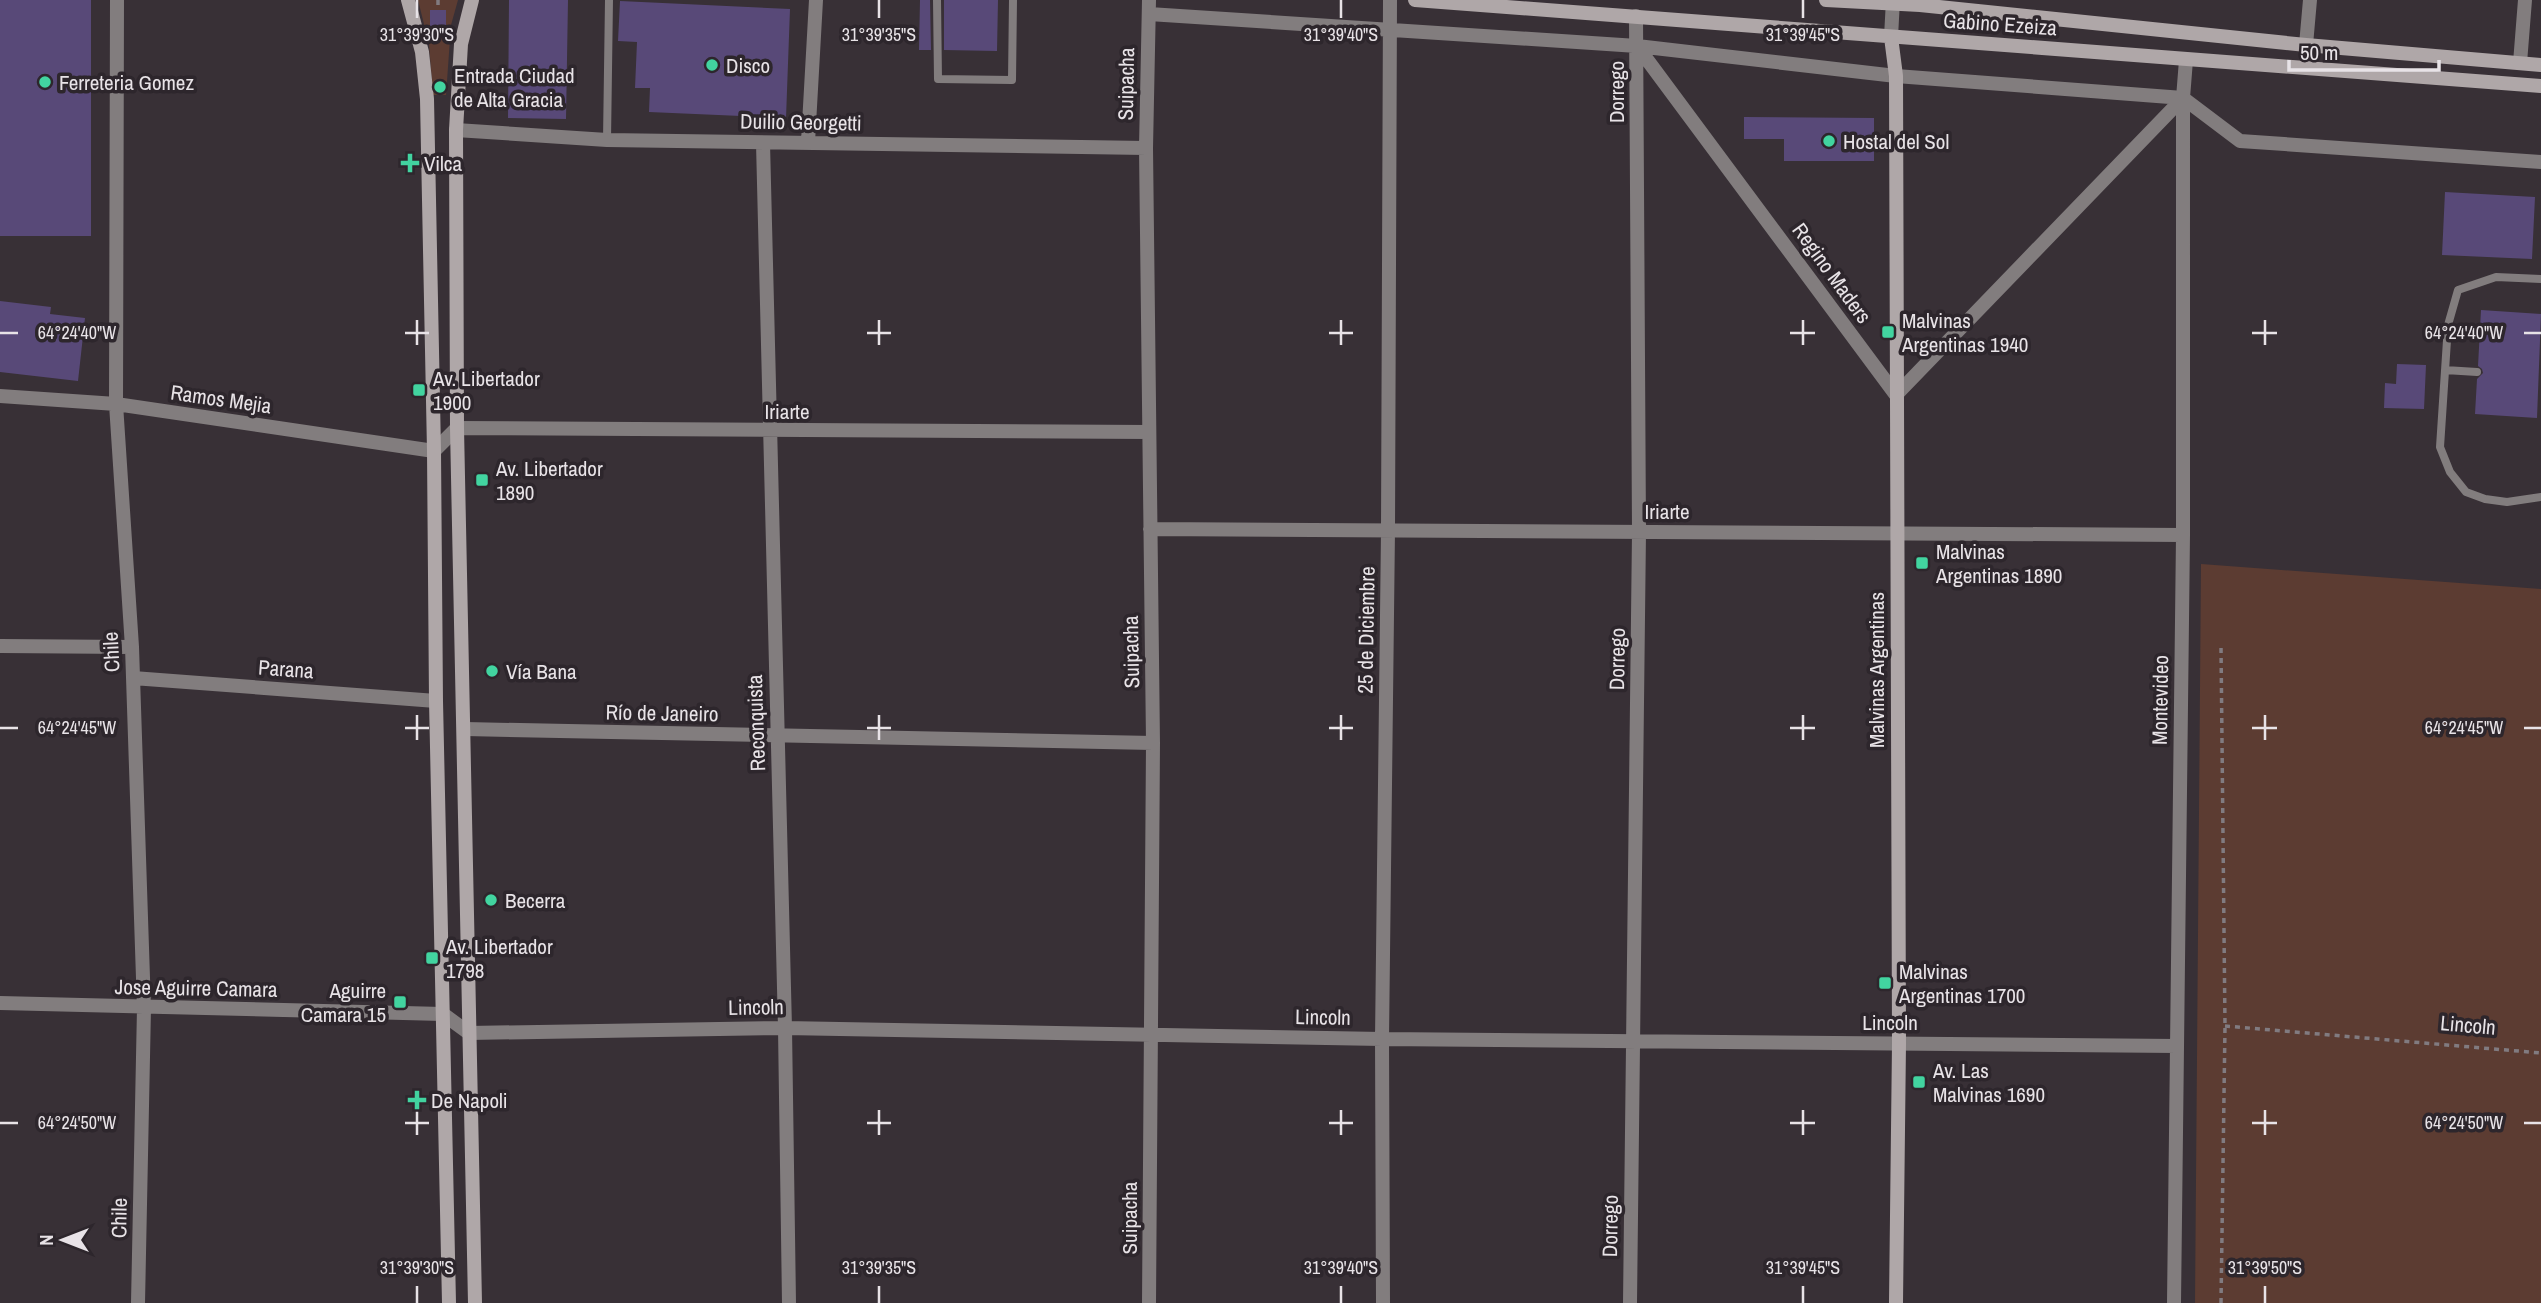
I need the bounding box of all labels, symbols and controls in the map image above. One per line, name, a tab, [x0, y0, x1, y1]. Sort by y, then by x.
street label: Gabino Ezeiza	[1942, 6, 2058, 42]
text: 31°39'30"S	[380, 22, 454, 47]
text: 31°39'35"S	[842, 22, 916, 47]
text: 31°39'40"S	[1304, 22, 1378, 47]
text: 31°39'45"S	[1766, 22, 1840, 47]
scale bar	[2289, 28, 2440, 72]
text: 50 m	[2300, 38, 2338, 67]
street label: Suipacha	[1111, 47, 1141, 121]
place label: Disco	[726, 51, 770, 80]
marker: Disco	[704, 57, 720, 73]
place label: Entrada Ciudad de Alta Gracia	[454, 61, 575, 114]
street label: Dorrego	[1602, 61, 1631, 123]
place label: Ferreteria Gomez	[59, 68, 194, 97]
marker: Ferreteria Gomez	[37, 74, 53, 90]
marker: Entrada Ciudad de Alta Gracia	[432, 79, 448, 95]
street label: Duilio Georgetti	[740, 106, 862, 138]
place label: Hostal del Sol	[1843, 127, 1949, 156]
marker: Hostal del Sol	[1821, 133, 1837, 149]
place label: Vilca	[424, 149, 462, 178]
marker: Vilca	[402, 155, 418, 171]
street label: Regino Maders	[1786, 217, 1878, 329]
place label: Malvinas Argentinas 1940	[1901, 306, 2028, 359]
text: 64°24'40"W	[38, 320, 116, 345]
text: 64°24'40"W	[2425, 320, 2503, 345]
marker: Malvinas Argentinas 1940	[1880, 324, 1896, 340]
place label: Av. Libertador 1900	[432, 364, 540, 417]
street label: Ramos Mejia	[169, 378, 274, 420]
marker: Av. Libertador 1900	[411, 382, 427, 398]
street label: Iriarte	[765, 397, 809, 426]
place label: Av. Libertador 1890	[495, 454, 603, 507]
marker: Av. Libertador 1890	[474, 472, 490, 488]
street label: Iriarte	[1645, 497, 1689, 526]
place label: Malvinas Argentinas 1890	[1935, 537, 2062, 590]
marker: Malvinas Argentinas 1890	[1914, 555, 1930, 571]
street label: 25 de Diciembre	[1350, 566, 1382, 694]
street label: Malvinas Argentinas	[1862, 592, 1891, 748]
street label: Suipacha	[1116, 615, 1146, 689]
street label: Dorrego	[1602, 628, 1632, 690]
street label: Chile	[95, 631, 127, 673]
street label: Parana	[257, 653, 315, 685]
street label: Montevideo	[2145, 655, 2175, 745]
place label: Vía Bana	[506, 657, 577, 686]
marker: Vía Bana	[484, 663, 500, 679]
street label: Reconquista	[740, 674, 772, 772]
street label: Río de Janeiro	[605, 698, 719, 728]
text: 64°24'45"W	[38, 715, 116, 740]
text: 64°24'45"W	[2425, 715, 2503, 740]
place label: Becerra	[505, 886, 566, 915]
marker: Becerra	[483, 892, 499, 908]
place label: Av. Libertador 1798	[445, 932, 553, 985]
marker: Av. Libertador 1798	[424, 950, 440, 966]
place label: Malvinas Argentinas 1700	[1898, 957, 2025, 1010]
street label: Jose Aguirre Camara	[114, 972, 278, 1004]
marker: Malvinas Argentinas 1700	[1877, 975, 1893, 991]
place label: Aguirre Camara 15	[301, 976, 386, 1029]
street label: Lincoln	[728, 992, 784, 1022]
marker: Aguirre Camara 15	[392, 994, 408, 1010]
street label: Lincoln	[1295, 1002, 1351, 1032]
street label: Lincoln	[1862, 1008, 1918, 1037]
street label: Lincoln	[2439, 1008, 2497, 1042]
place label: Av. Las Malvinas 1690	[1932, 1056, 2045, 1109]
marker: Av. Las Malvinas 1690	[1911, 1074, 1927, 1090]
place label: De Napoli	[431, 1086, 508, 1115]
marker: De Napoli	[409, 1092, 425, 1108]
text: 64°24'50"W	[38, 1110, 116, 1135]
text: 64°24'50"W	[2425, 1110, 2503, 1135]
street label: Suipacha	[1115, 1181, 1144, 1254]
street label: Dorrego	[1595, 1195, 1625, 1257]
street label: Chile	[104, 1198, 134, 1238]
north arrow	[28, 1205, 98, 1275]
text: N	[33, 1234, 59, 1246]
text: 31°39'30"S	[380, 1255, 454, 1280]
text: 31°39'35"S	[842, 1255, 916, 1280]
text: 31°39'40"S	[1304, 1255, 1378, 1280]
text: 31°39'45"S	[1766, 1255, 1840, 1280]
text: 31°39'50"S	[2228, 1255, 2302, 1280]

